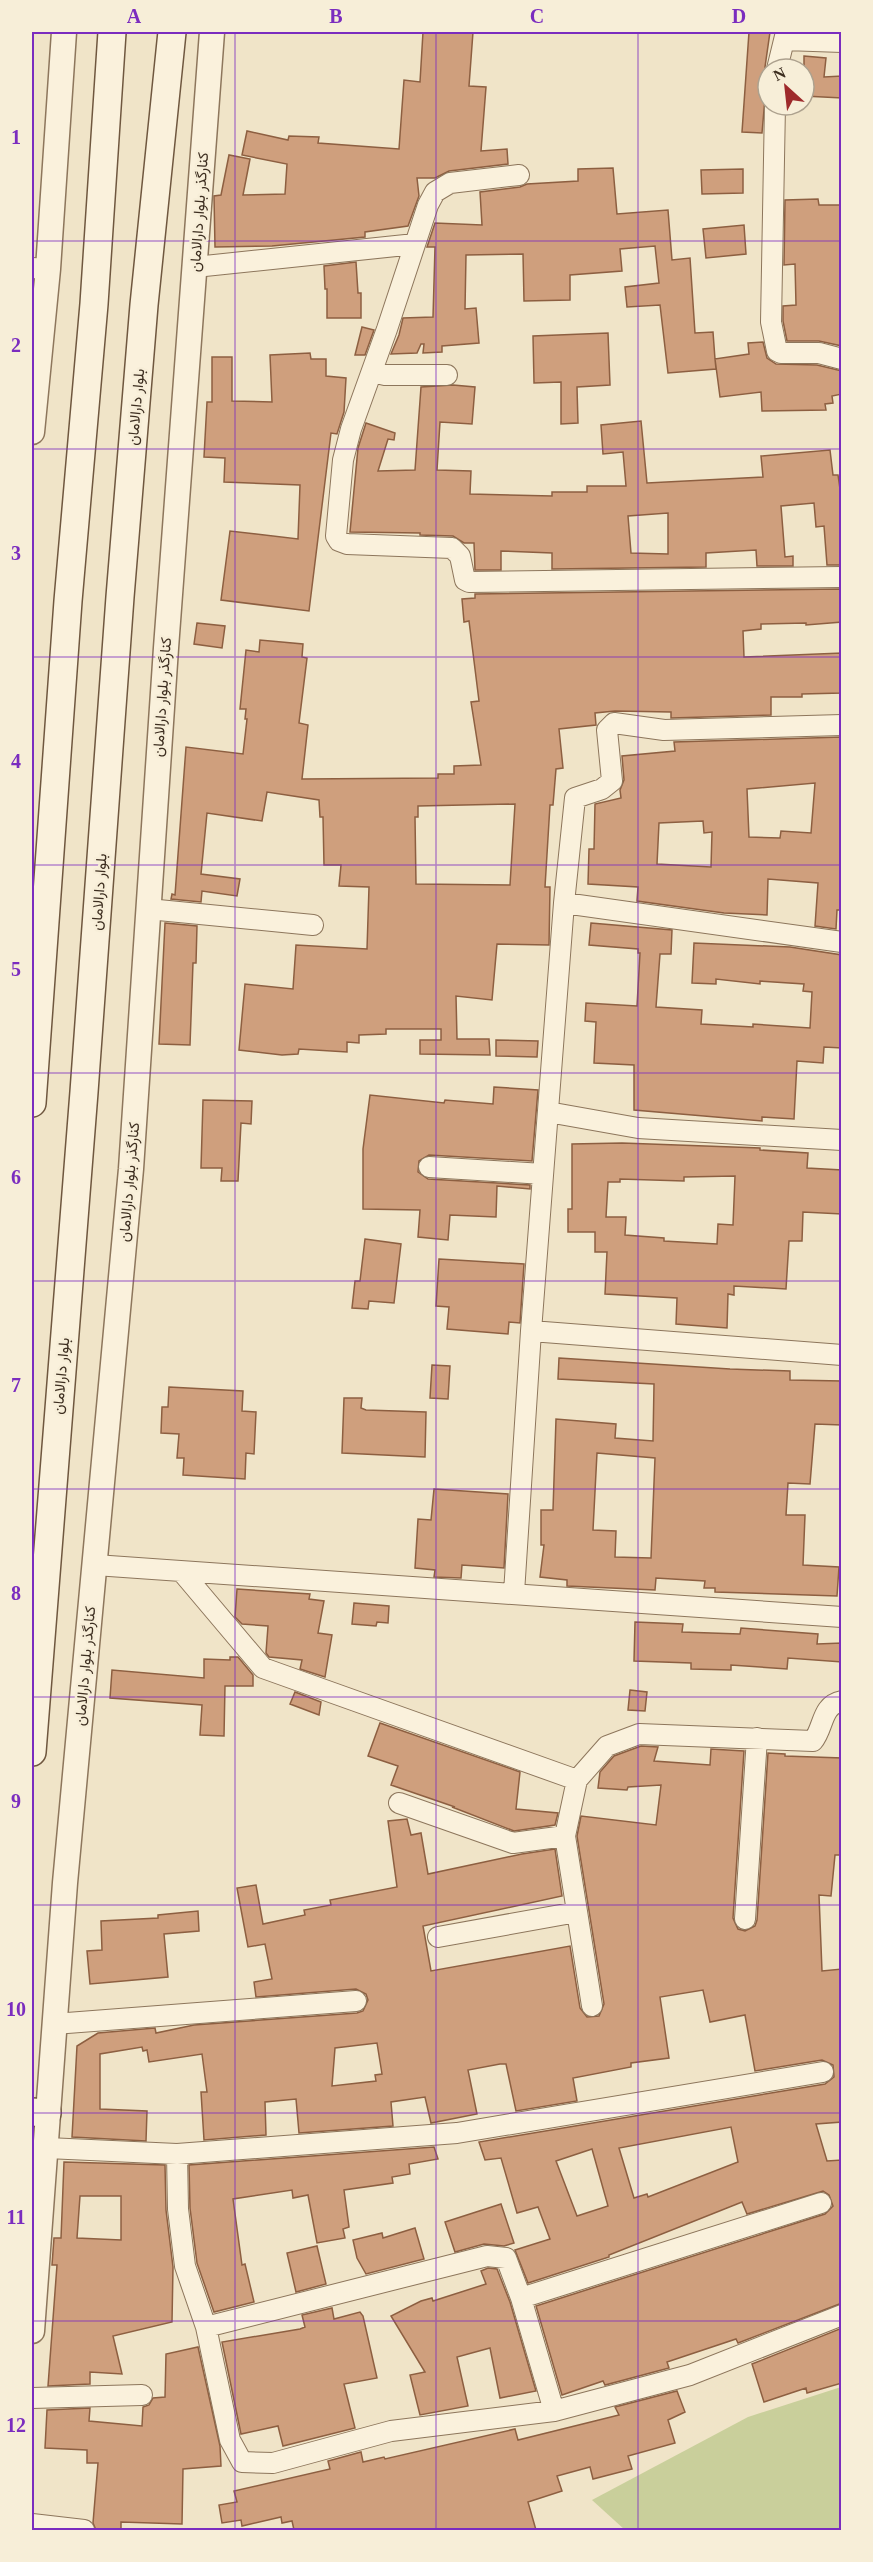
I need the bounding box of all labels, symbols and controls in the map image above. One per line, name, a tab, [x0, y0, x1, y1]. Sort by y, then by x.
text: A	[127, 5, 142, 27]
text: B	[329, 5, 343, 27]
text: C	[530, 5, 544, 27]
text: D	[732, 5, 746, 27]
north arrow	[756, 57, 816, 117]
text: N	[770, 64, 789, 84]
text: 1	[11, 126, 21, 148]
street label: کنارگذر بلوار دارالامان	[187, 151, 212, 272]
text: 2	[11, 334, 21, 356]
street label: بلوار دارالامان	[125, 368, 148, 446]
text: 3	[11, 542, 21, 564]
street label: کنارگذر بلوار دارالامان	[150, 636, 175, 757]
text: 4	[11, 750, 21, 772]
street label: بلوار دارالامان	[88, 853, 111, 931]
text: 5	[11, 958, 21, 980]
street label: کنارگذر بلوار دارالامان	[116, 1121, 143, 1243]
text: 6	[11, 1166, 21, 1188]
street label: بلوار دارالامان	[50, 1337, 73, 1415]
text: 7	[11, 1374, 21, 1396]
text: 8	[11, 1582, 21, 1604]
street label: کنارگذر بلوار دارالامان	[72, 1605, 99, 1727]
text: 9	[11, 1790, 21, 1812]
text: 10	[6, 1998, 26, 2020]
text: 11	[7, 2206, 25, 2228]
text: 12	[6, 2414, 26, 2436]

